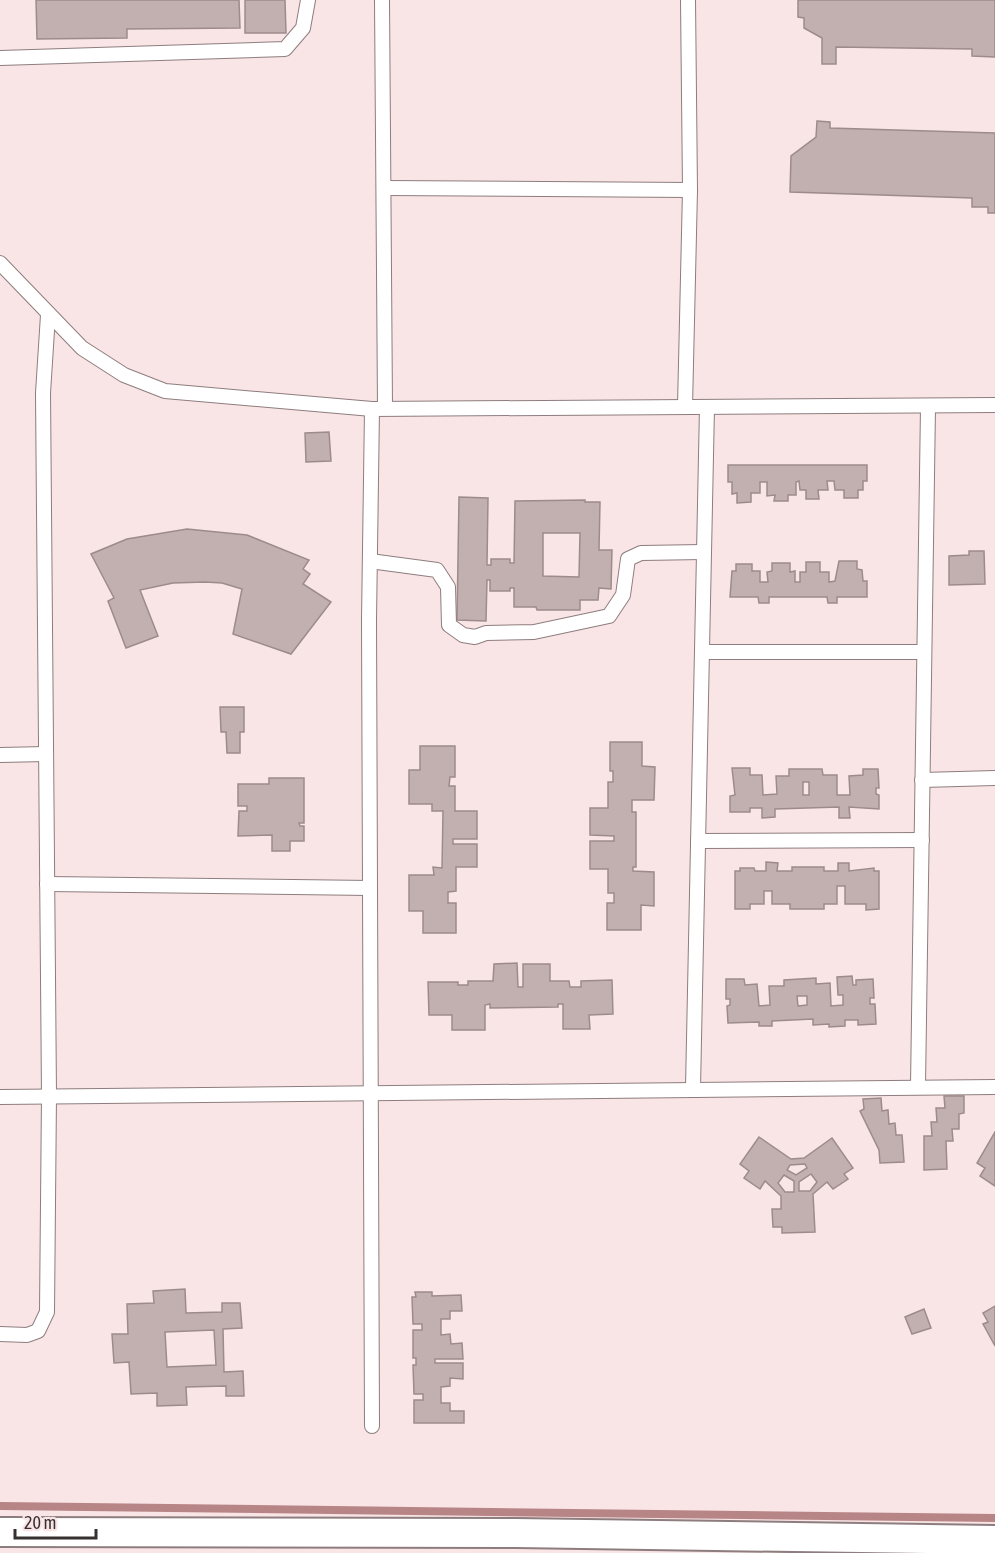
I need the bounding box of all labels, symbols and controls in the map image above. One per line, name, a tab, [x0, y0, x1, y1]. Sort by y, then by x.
scale bar	[15, 1502, 96, 1540]
text: 20 m	[24, 1512, 56, 1533]

